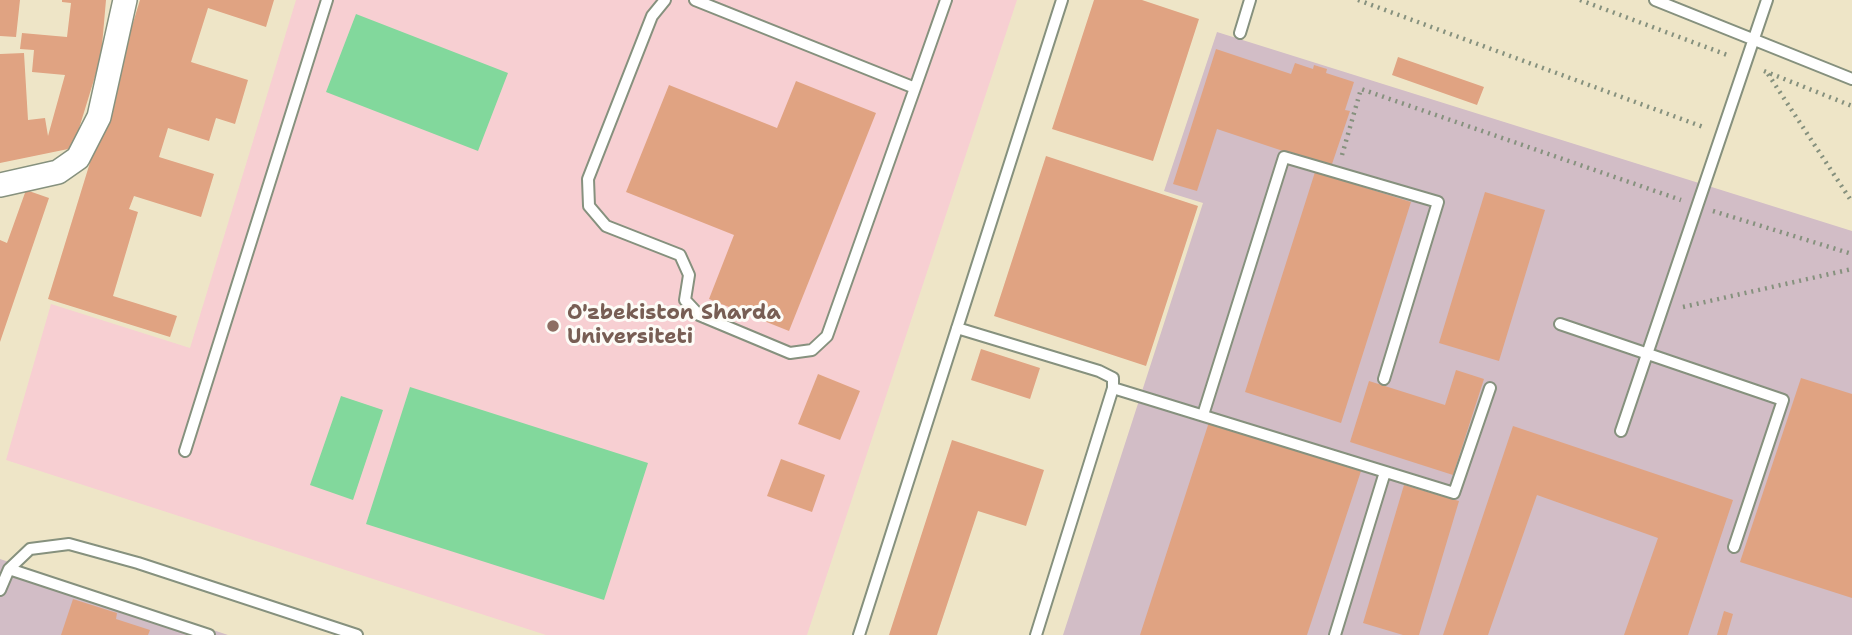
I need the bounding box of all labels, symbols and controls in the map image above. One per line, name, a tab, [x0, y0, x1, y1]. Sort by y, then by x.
place label: O'zbekiston Sharda Universiteti	[567, 301, 781, 351]
marker: O'zbekiston Sharda Universiteti	[545, 318, 561, 334]

